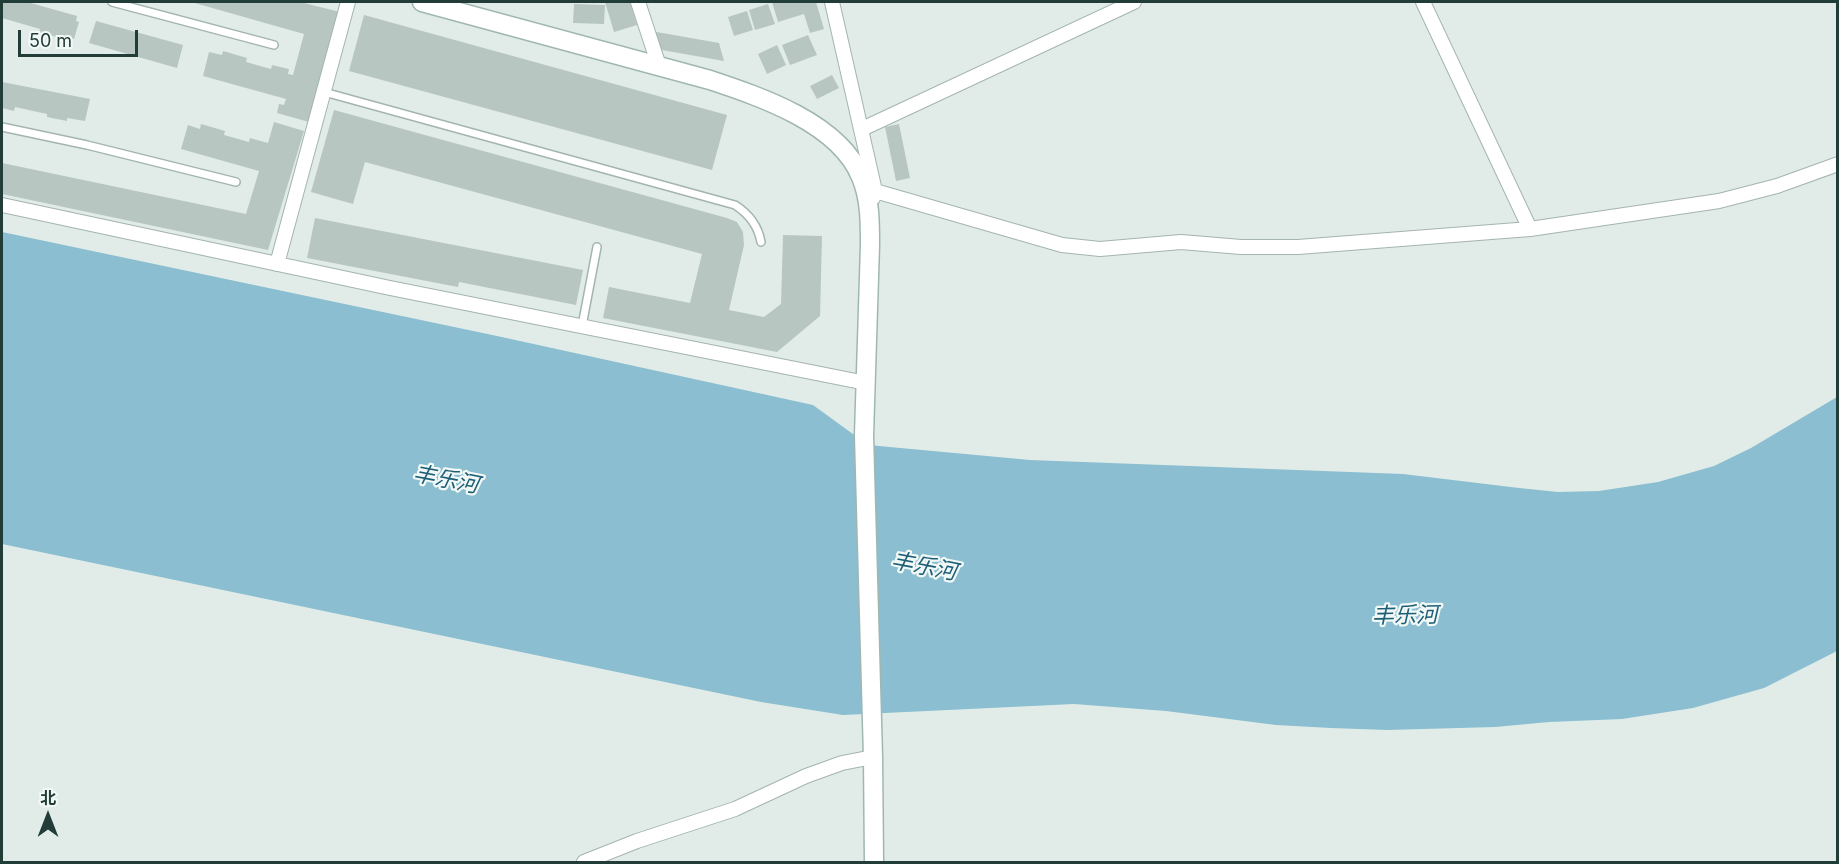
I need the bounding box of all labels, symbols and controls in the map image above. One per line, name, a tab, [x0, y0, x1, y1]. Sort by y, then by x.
scale bar	[21, 18, 141, 56]
text: 50 m	[29, 30, 72, 51]
water label: 丰乐河	[411, 461, 481, 499]
water label: 丰乐河	[889, 548, 959, 586]
water label: 丰乐河	[1372, 602, 1438, 630]
north arrow	[18, 786, 78, 846]
text: 北	[40, 788, 56, 808]

